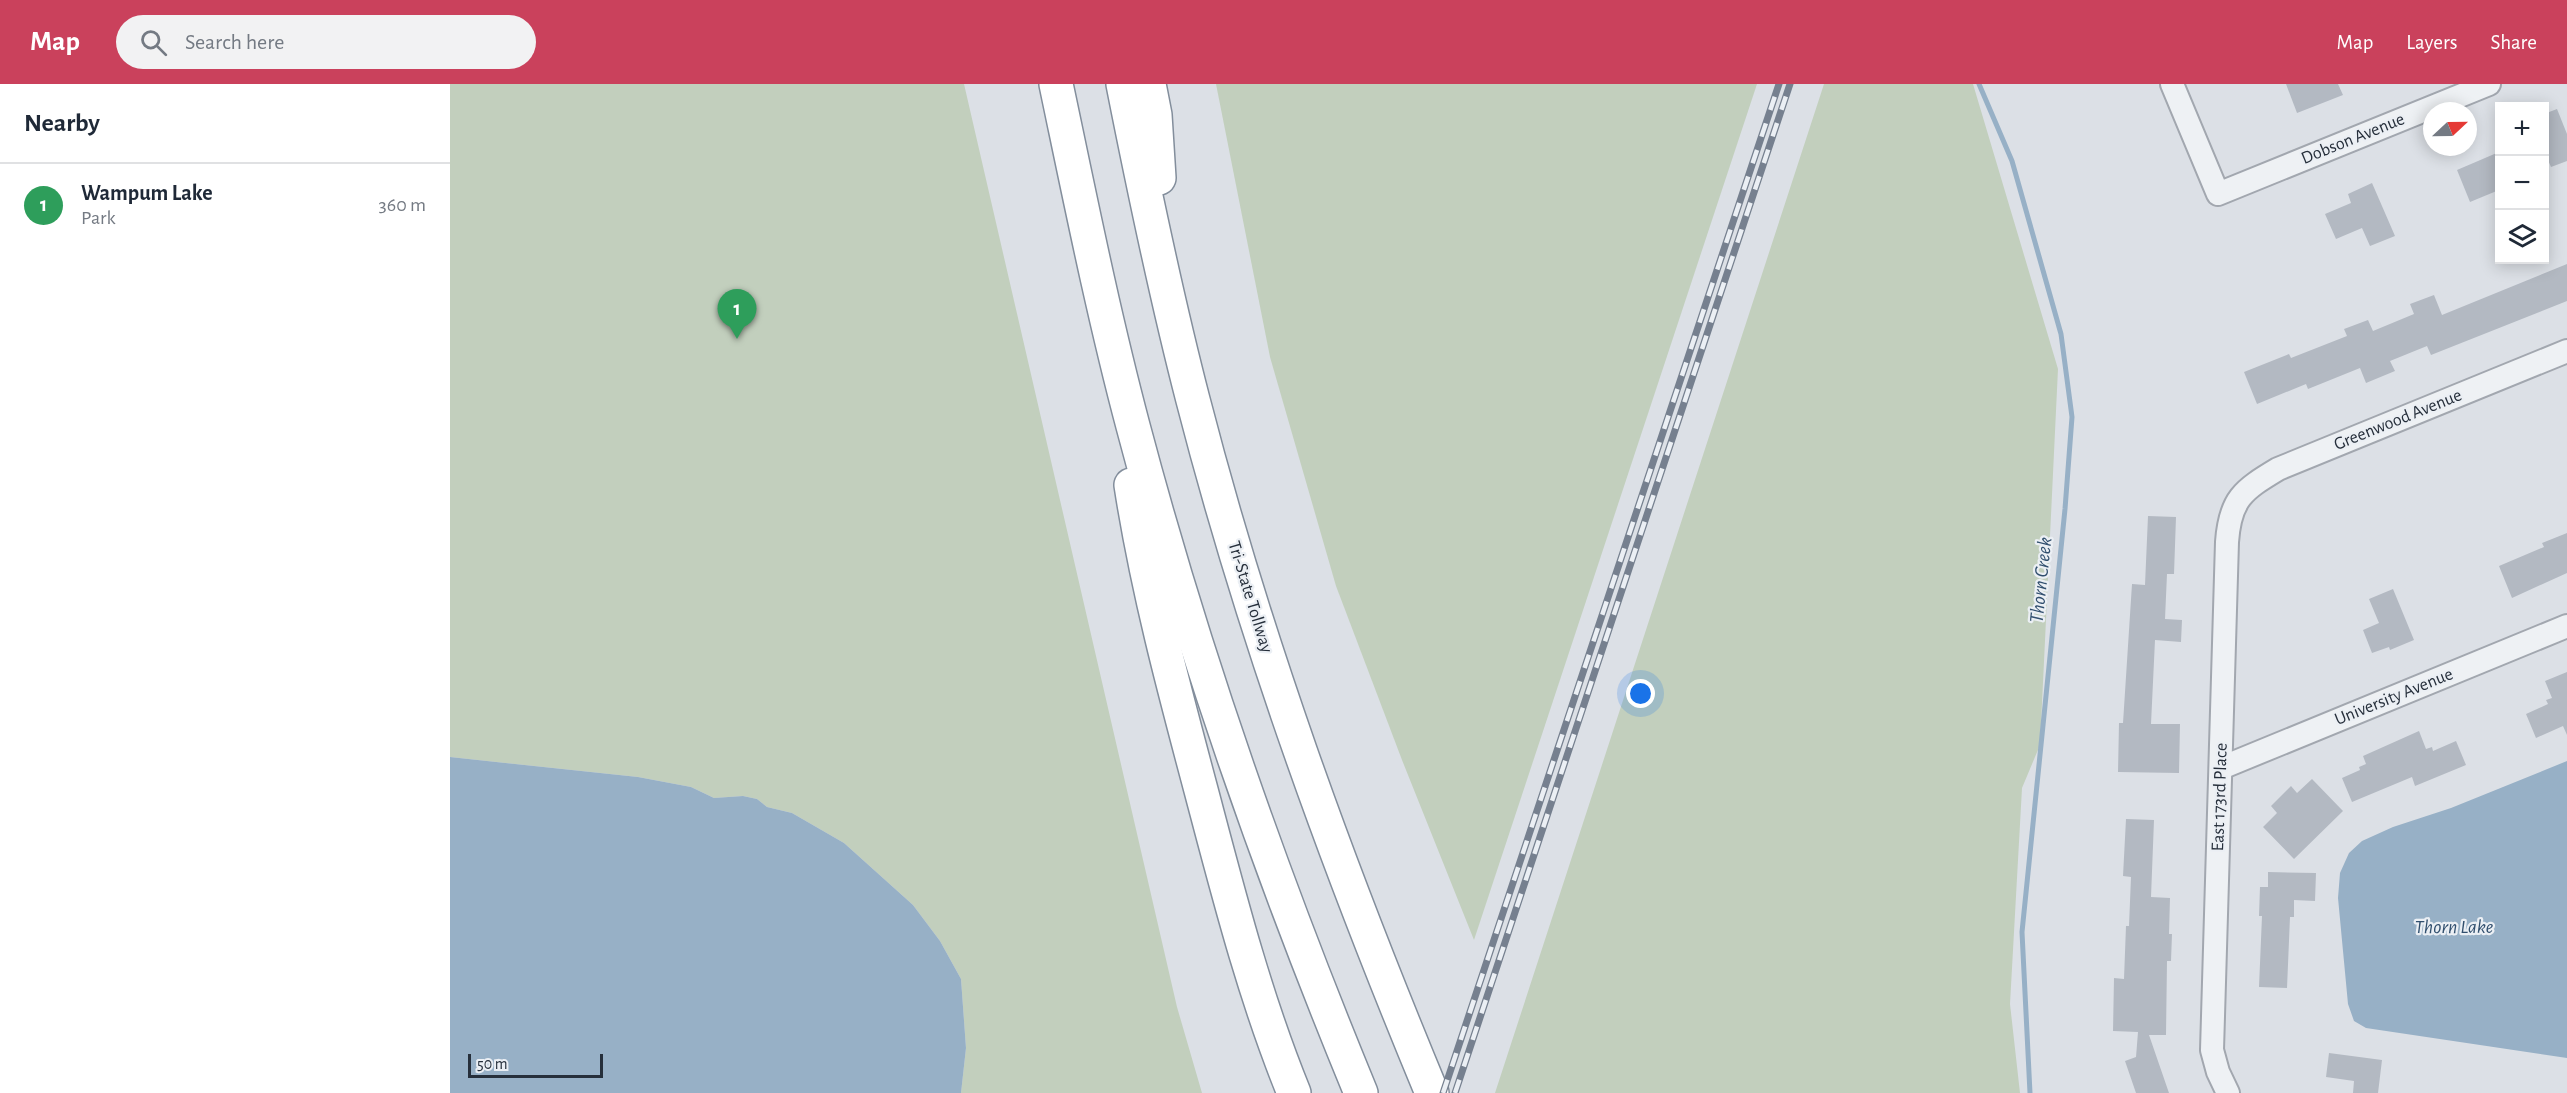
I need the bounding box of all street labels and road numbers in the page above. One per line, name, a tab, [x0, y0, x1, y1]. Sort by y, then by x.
street label: Dobson Avenue	[2299, 110, 2407, 168]
street label: Greenwood Avenue	[2332, 386, 2464, 454]
street label: Tri-State Tollway	[1224, 539, 1276, 655]
street label: University Avenue	[2332, 665, 2456, 729]
street label: East 173rd Place	[2209, 742, 2231, 852]

